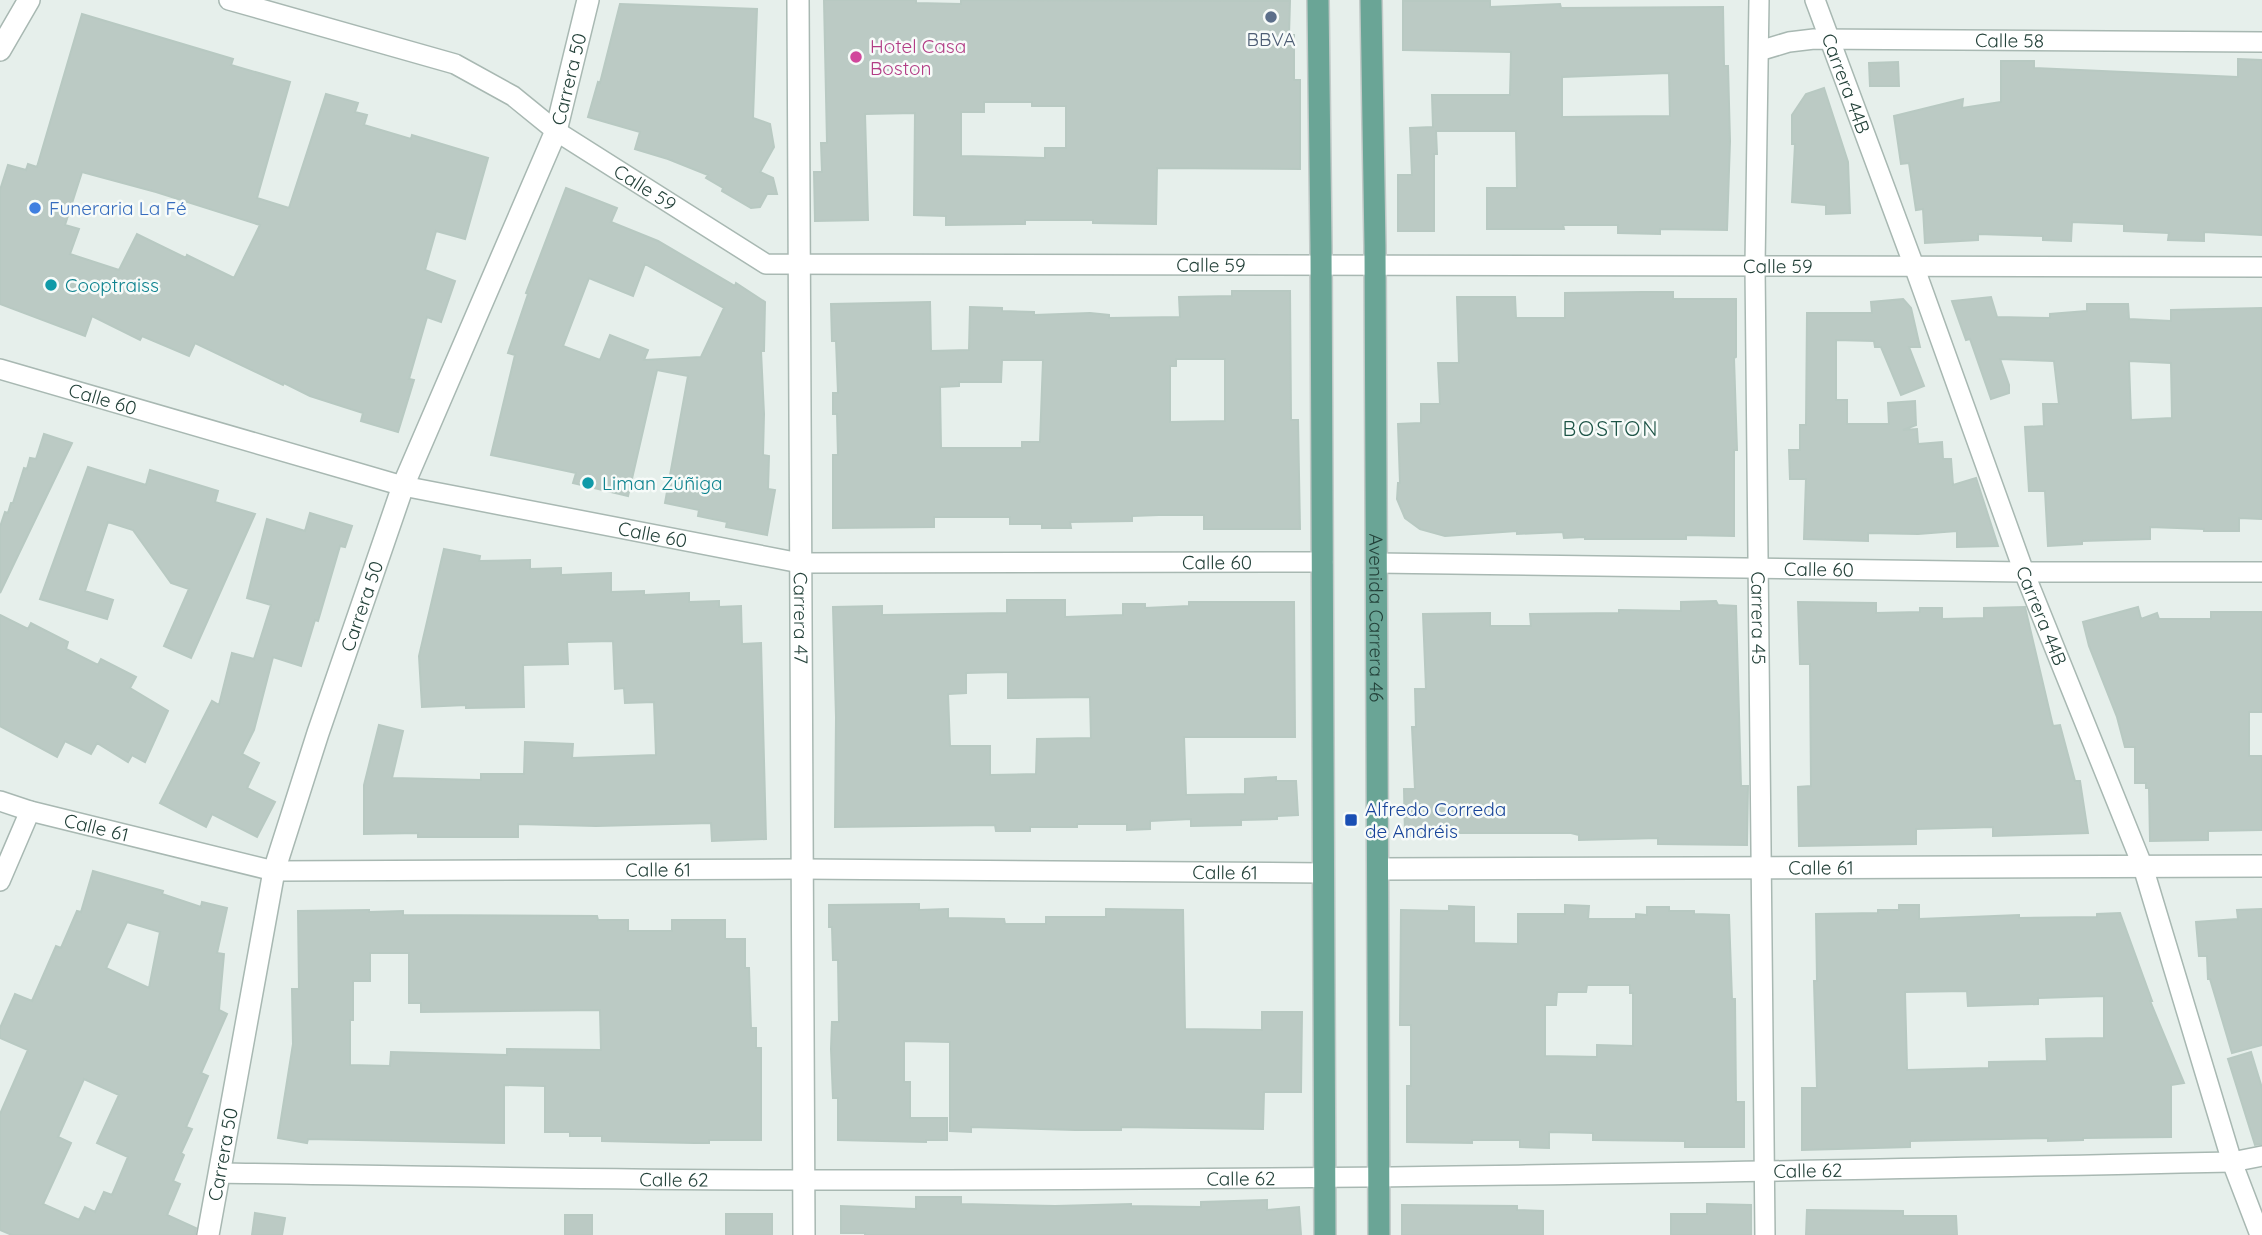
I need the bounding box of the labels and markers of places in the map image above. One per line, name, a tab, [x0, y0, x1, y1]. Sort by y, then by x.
marker: BBVA	[1263, 9, 1279, 25]
place label: BBVA	[1247, 27, 1295, 51]
place label: Hotel Casa Boston	[870, 34, 966, 80]
marker: Hotel Casa Boston	[848, 49, 864, 65]
place label: Funeraria La Fé	[49, 196, 187, 220]
marker: Funeraria La Fé	[27, 200, 43, 216]
place label: Cooptraiss	[65, 273, 159, 297]
marker: Cooptraiss	[43, 277, 59, 293]
place label: Liman Zúñiga	[602, 471, 722, 495]
marker: Liman Zúñiga	[580, 475, 596, 491]
place label: Alfredo Correda de Andréis	[1365, 797, 1506, 843]
marker: Alfredo Correda de Andréis	[1343, 812, 1359, 828]

